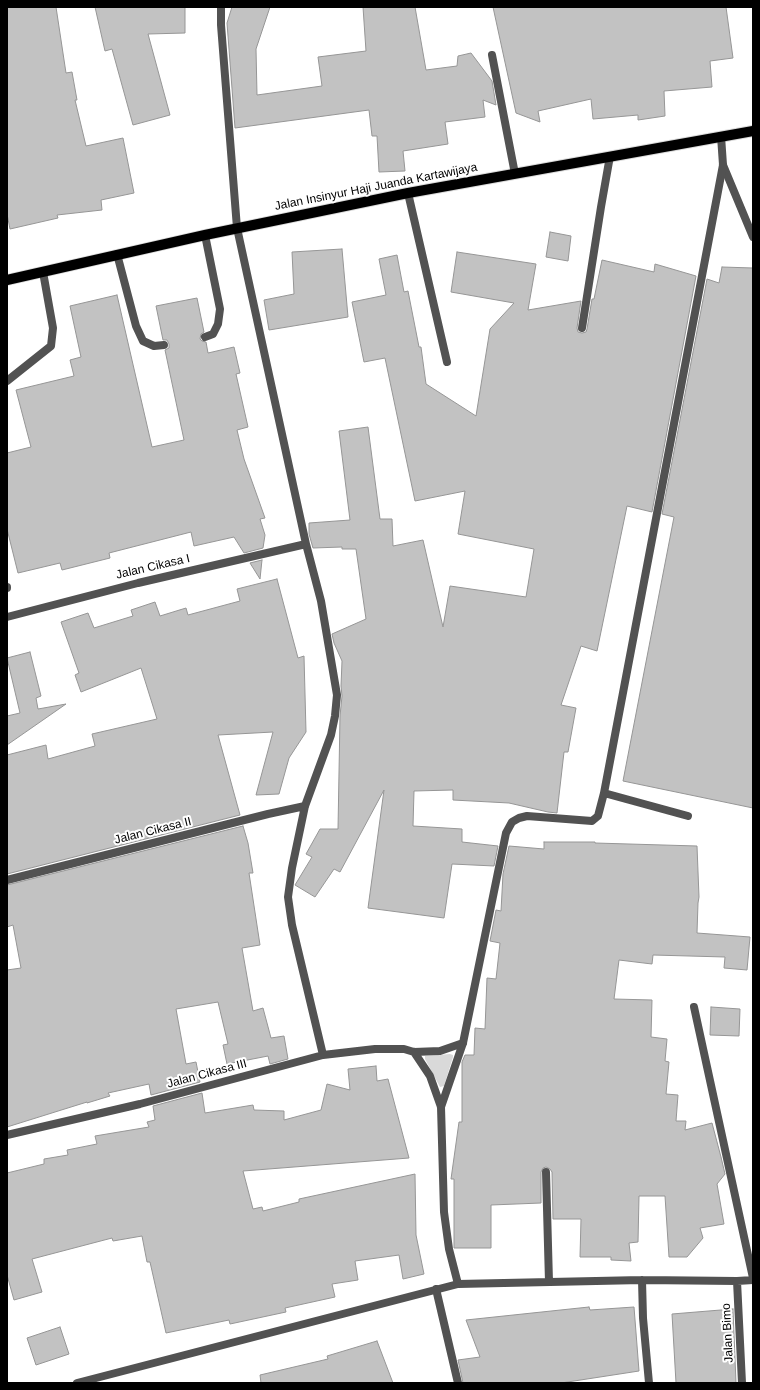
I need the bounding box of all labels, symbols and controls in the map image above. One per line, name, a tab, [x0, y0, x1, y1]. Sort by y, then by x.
street label: Jalan Insinyur Haji Juanda Kartawijaya	[273, 160, 479, 214]
street label: Jalan Cikasa I	[115, 552, 191, 582]
street label: Jalan Cikasa II	[113, 814, 193, 848]
street label: Jalan Cikasa III	[166, 1056, 248, 1092]
street label: Jalan Bimo	[719, 1303, 737, 1363]

